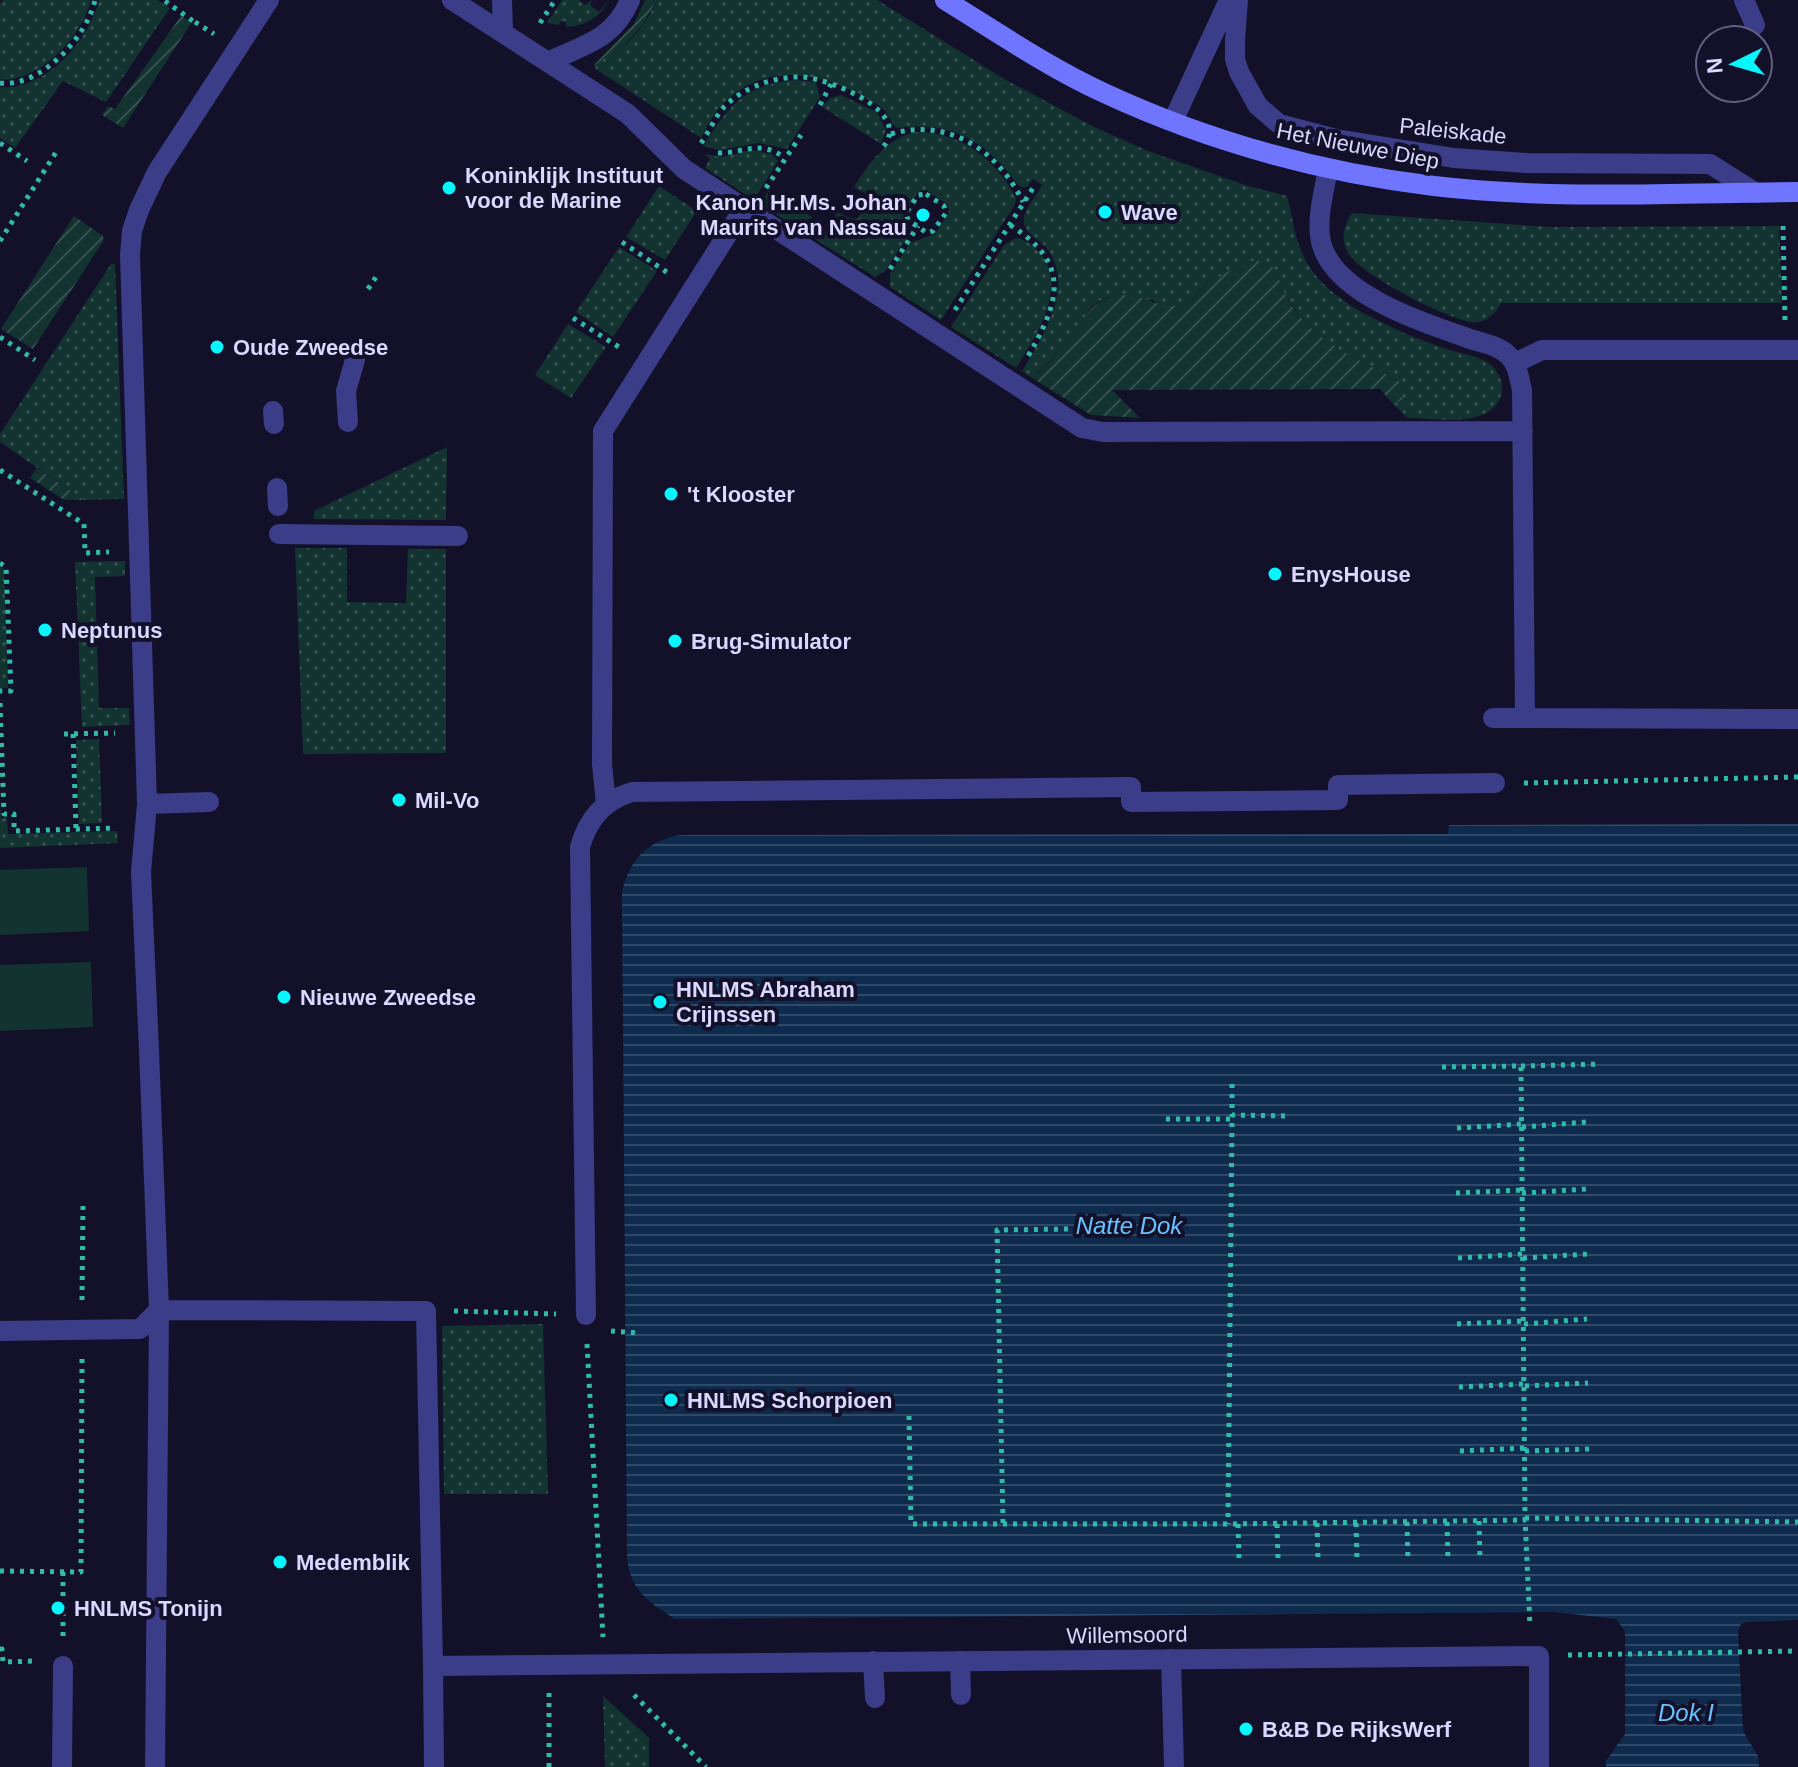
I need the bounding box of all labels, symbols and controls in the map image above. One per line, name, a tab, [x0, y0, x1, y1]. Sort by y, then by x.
north arrow	[1694, 24, 1774, 104]
text: N	[1701, 57, 1728, 75]
street label: Paleiskade	[1398, 113, 1508, 149]
street label: Het Nieuwe Diep	[1275, 118, 1441, 174]
place label: Koninklijk Instituut voor de Marine	[465, 163, 664, 213]
marker: Koninklijk Instituut voor de Marine	[440, 179, 458, 197]
place label: Kanon Hr.Ms. Johan Maurits van Nassau	[696, 190, 907, 240]
place label: Wave	[1121, 200, 1178, 225]
marker: Wave	[1096, 203, 1114, 221]
marker: Kanon Hr.Ms. Johan Maurits van Nassau	[914, 206, 932, 224]
place label: Oude Zweedse	[233, 335, 388, 360]
marker: Oude Zweedse	[208, 338, 226, 356]
place label: 't Klooster	[687, 482, 795, 507]
marker: 't Klooster	[662, 485, 680, 503]
place label: EnysHouse	[1291, 562, 1411, 587]
marker: EnysHouse	[1266, 565, 1284, 583]
place label: Neptunus	[61, 618, 162, 643]
marker: Neptunus	[36, 621, 54, 639]
place label: Brug-Simulator	[691, 629, 852, 654]
marker: Brug-Simulator	[666, 632, 684, 650]
place label: Mil-Vo	[415, 788, 479, 813]
marker: Mil-Vo	[390, 791, 408, 809]
place label: HNLMS Abraham Crijnssen	[676, 977, 855, 1027]
place label: Nieuwe Zweedse	[300, 985, 476, 1010]
marker: Nieuwe Zweedse	[275, 988, 293, 1006]
marker: HNLMS Abraham Crijnssen	[651, 993, 669, 1011]
water label: Natte Dok	[1076, 1212, 1184, 1239]
place label: HNLMS Schorpioen	[687, 1388, 892, 1413]
marker: HNLMS Schorpioen	[662, 1391, 680, 1409]
place label: Medemblik	[296, 1550, 410, 1575]
marker: Medemblik	[271, 1553, 289, 1571]
place label: HNLMS Tonijn	[74, 1596, 223, 1621]
marker: HNLMS Tonijn	[49, 1599, 67, 1617]
street label: Willemsoord	[1066, 1621, 1188, 1649]
water label: Dok I	[1658, 1699, 1714, 1726]
place label: B&B De RijksWerf	[1262, 1717, 1452, 1742]
marker: B&B De RijksWerf	[1237, 1720, 1255, 1738]

